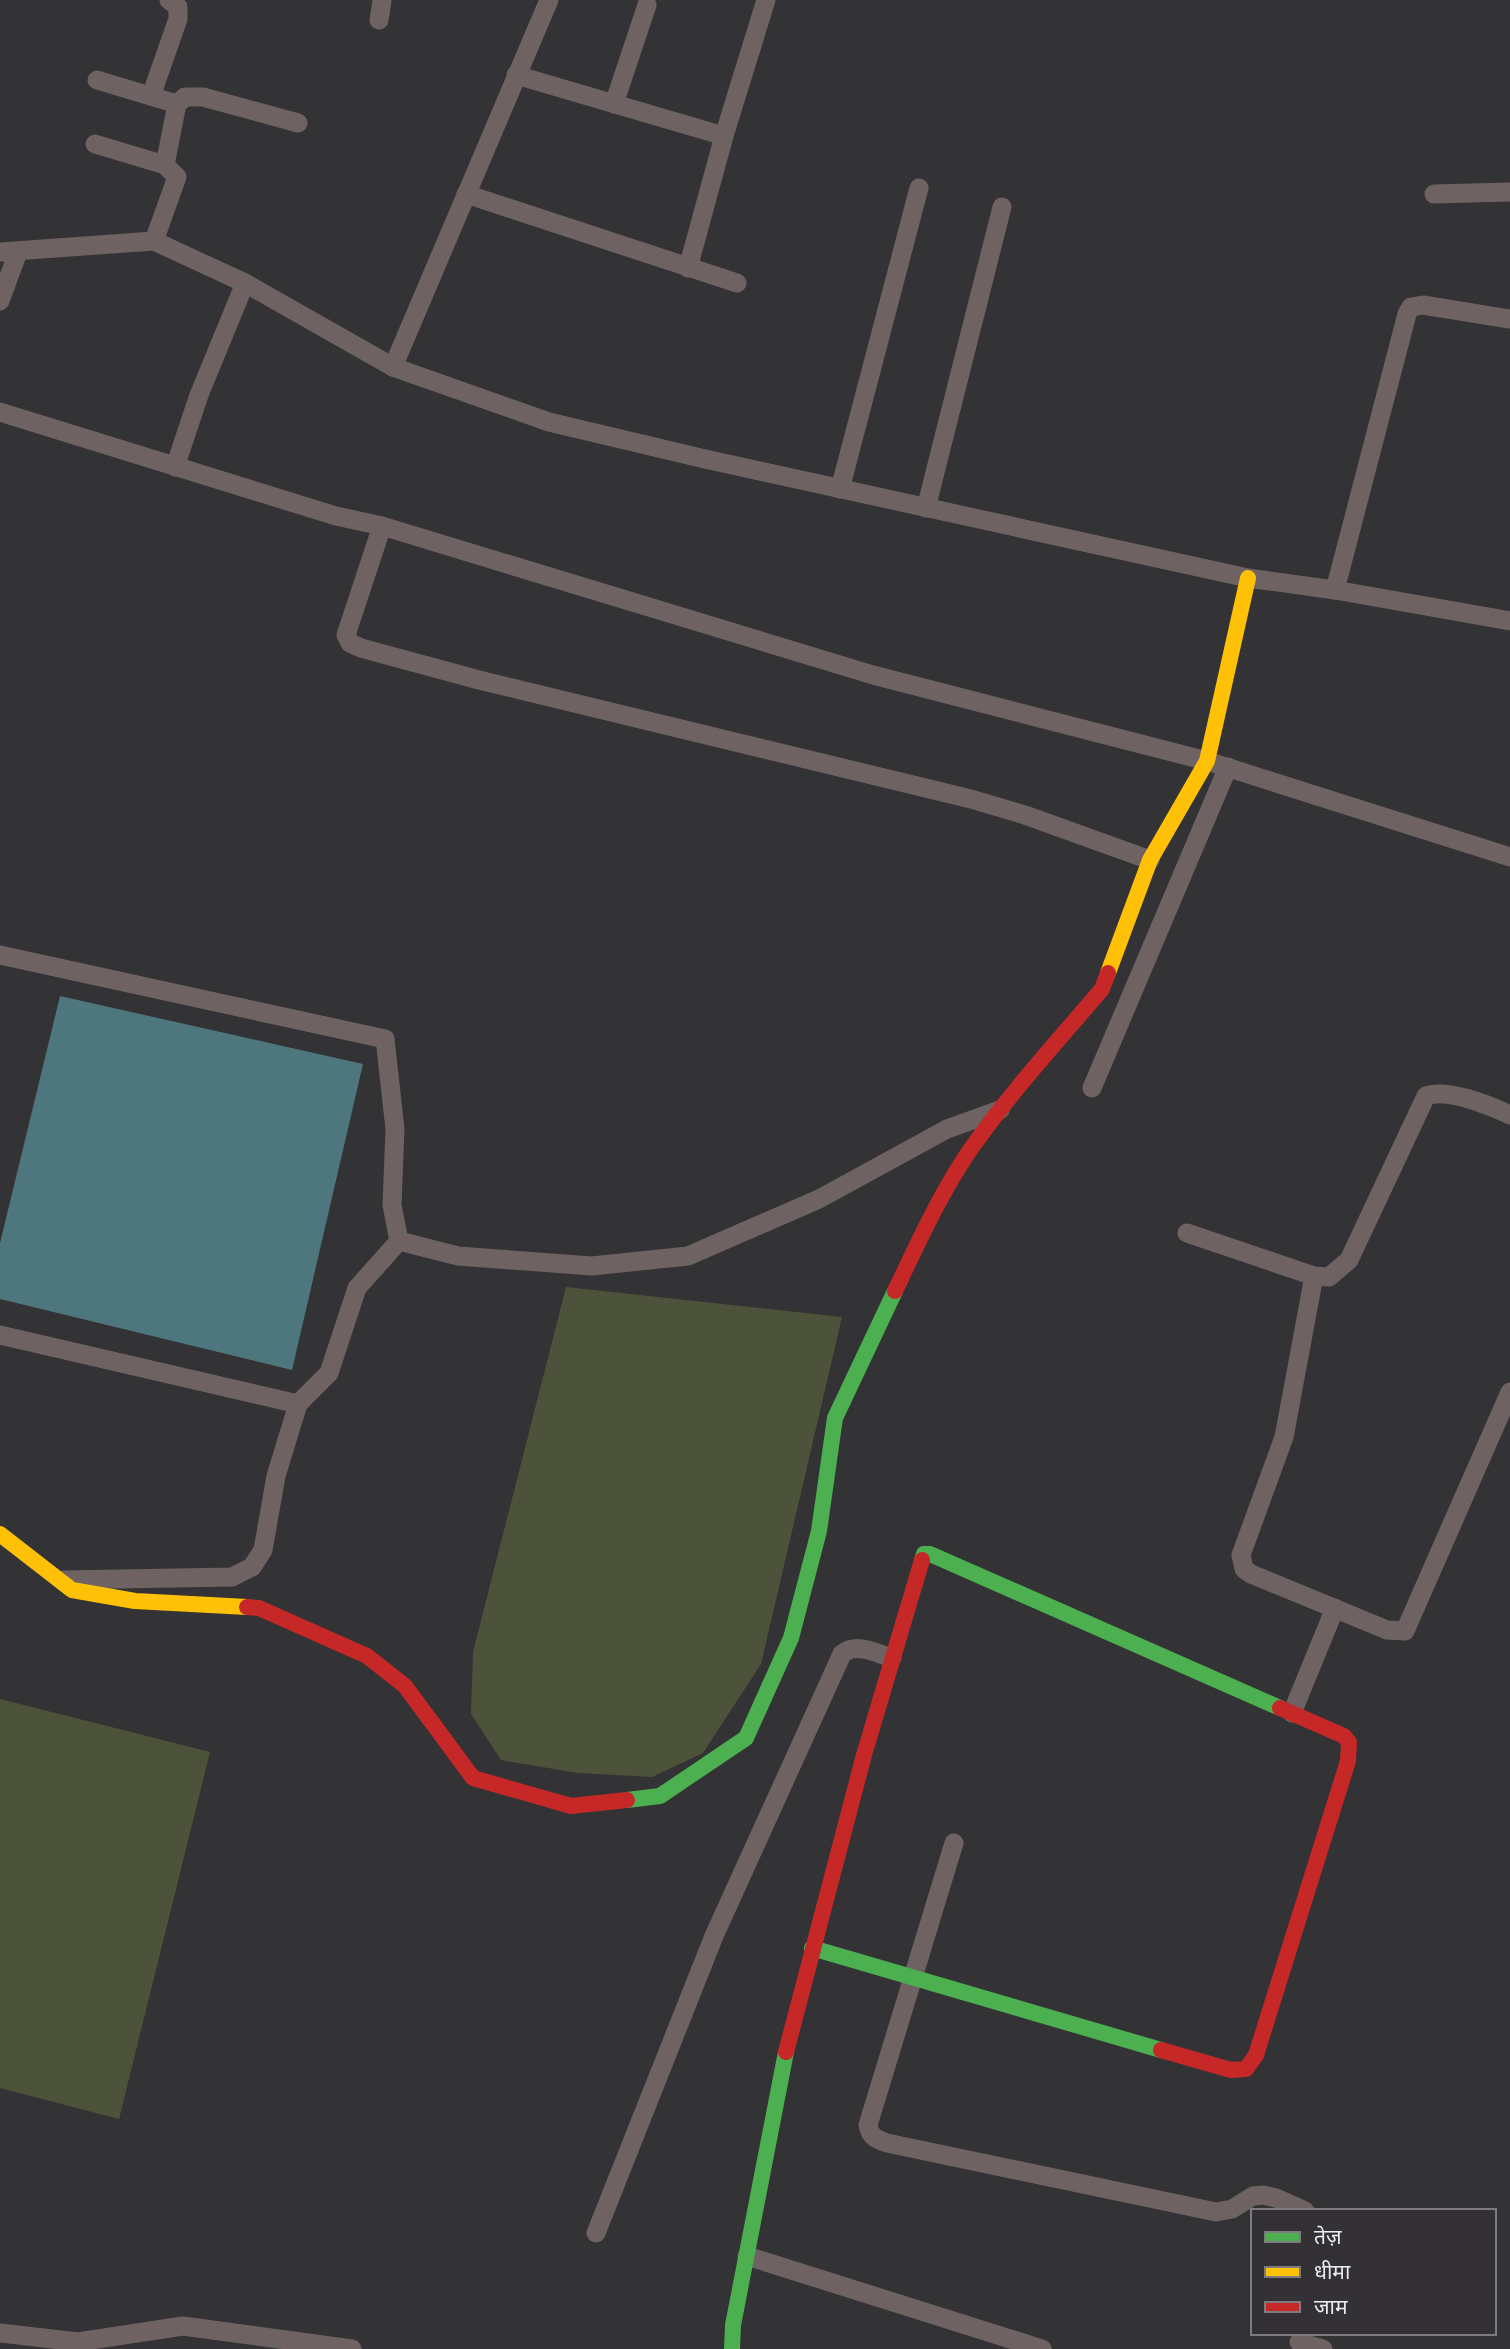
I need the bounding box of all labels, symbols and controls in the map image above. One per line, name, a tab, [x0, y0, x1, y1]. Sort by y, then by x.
legend	[1251, 2209, 1496, 2335]
text: तेज़	[1314, 2223, 1342, 2250]
text: धीमा	[1314, 2258, 1351, 2285]
text: जाम	[1314, 2293, 1348, 2320]

